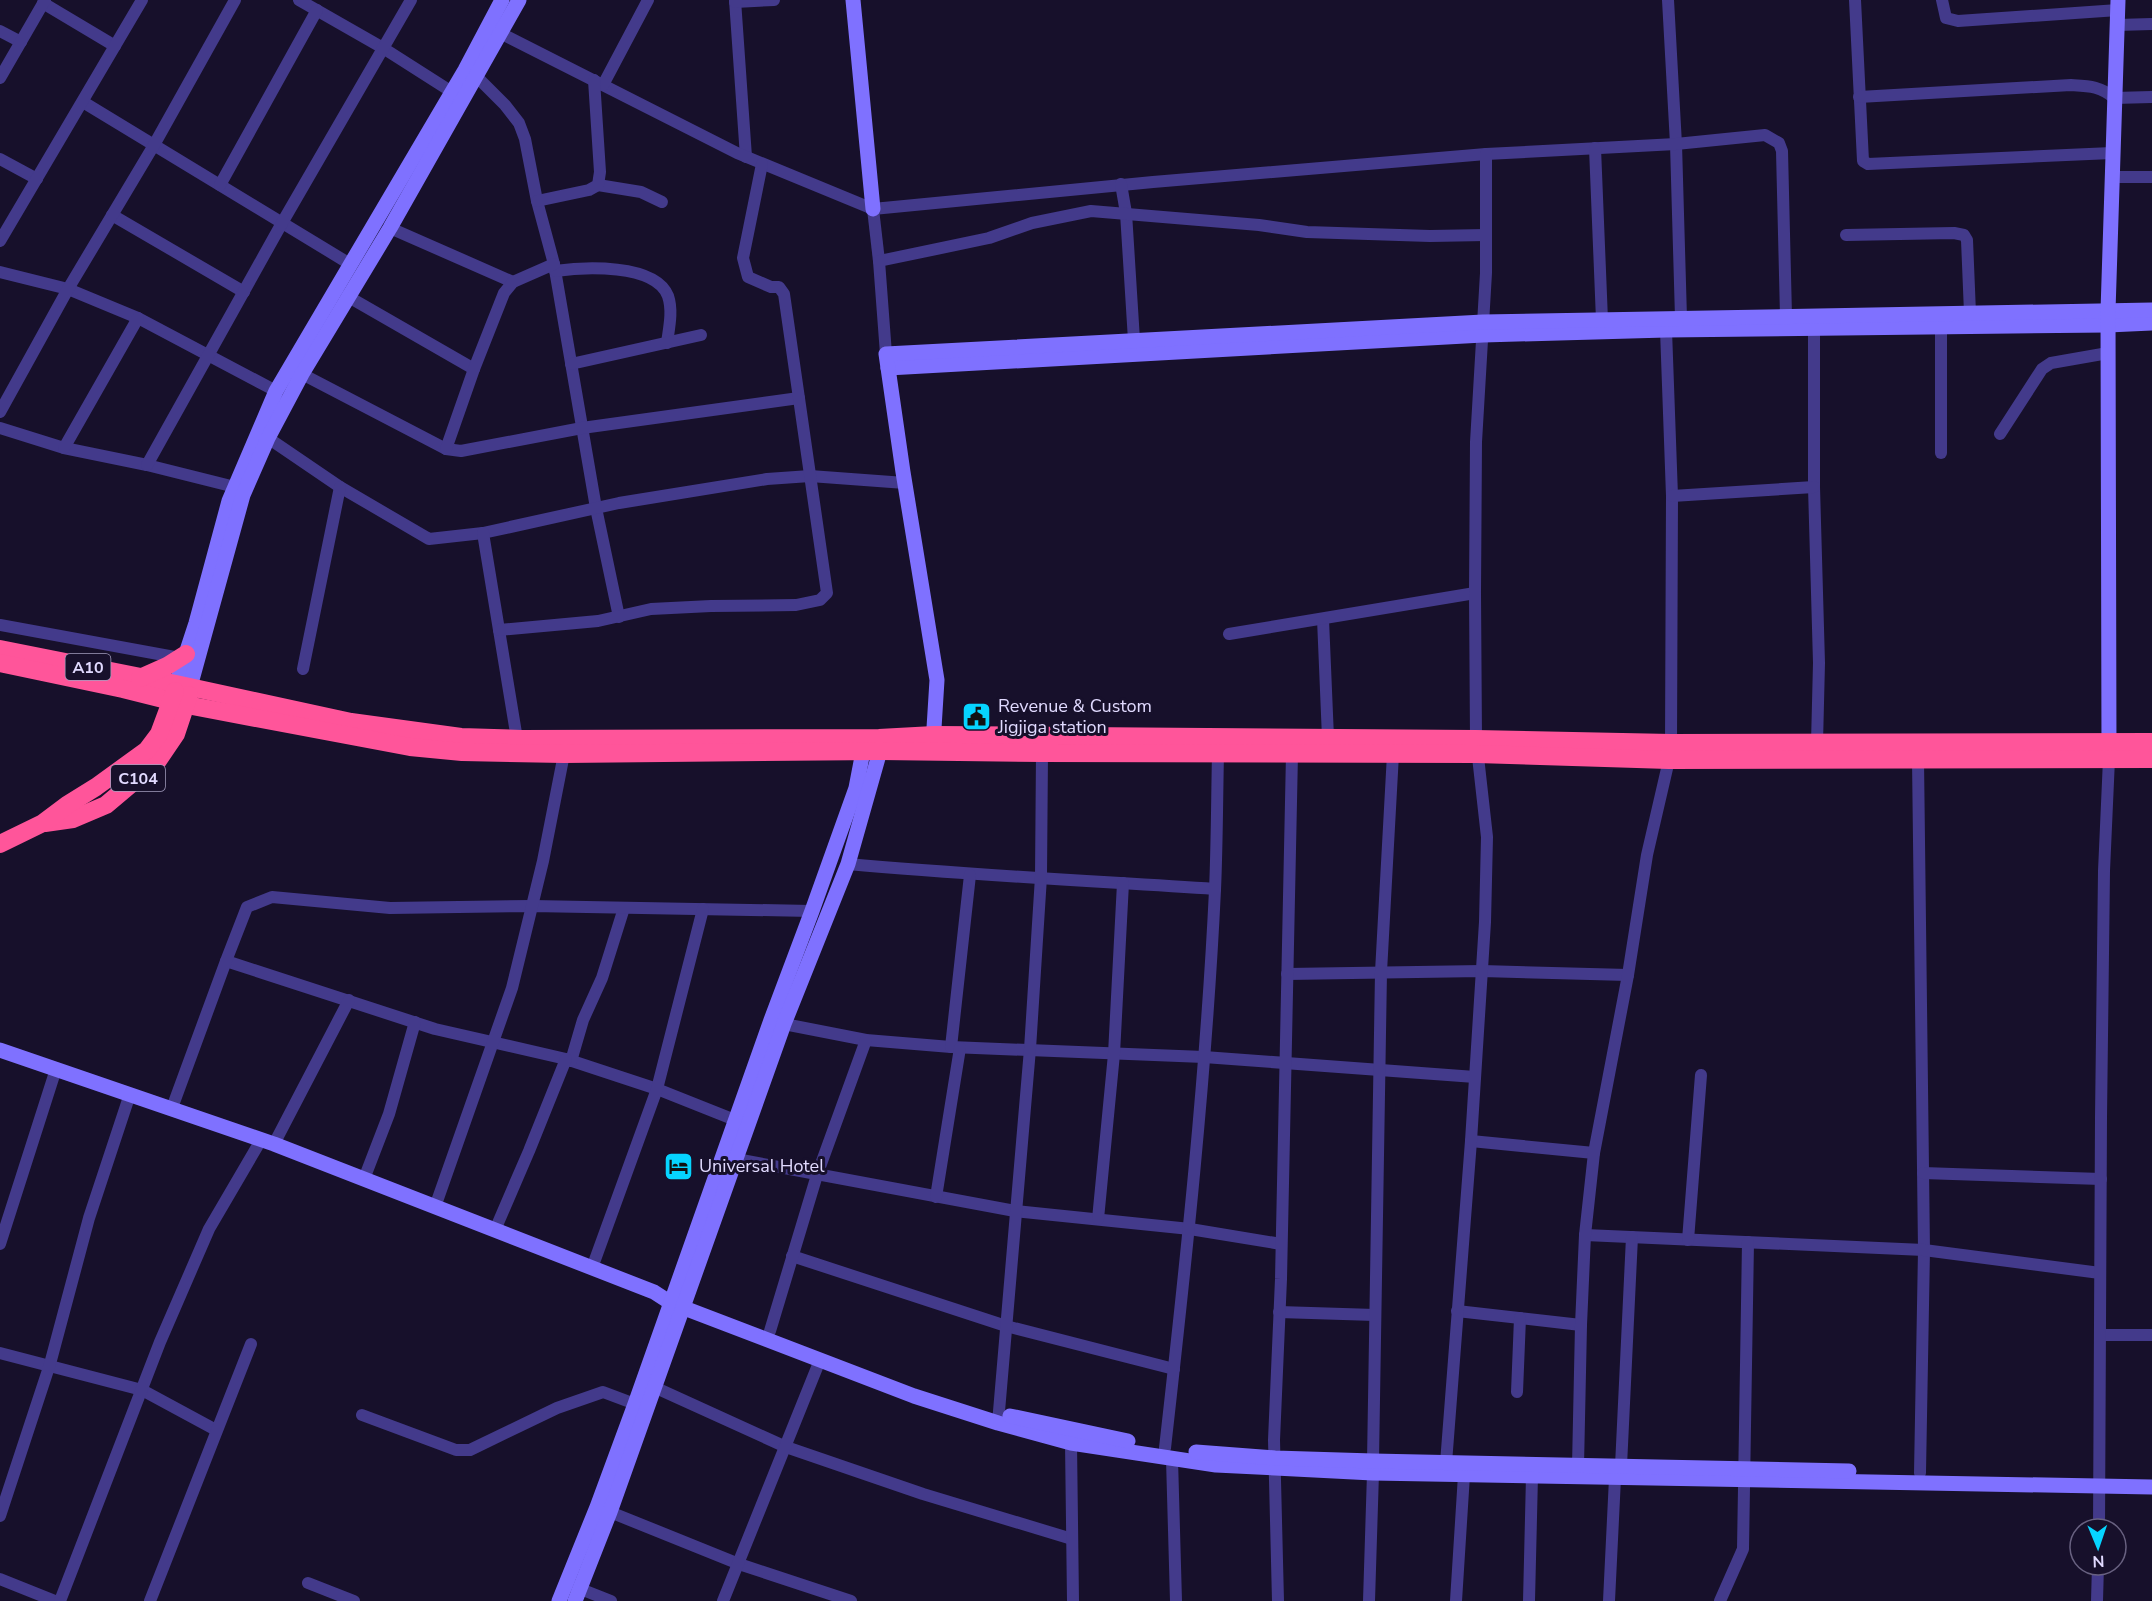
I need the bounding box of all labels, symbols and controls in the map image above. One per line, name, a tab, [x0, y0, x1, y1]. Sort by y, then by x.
road number: A10	[66, 654, 110, 680]
place label: Revenue & Custom Jigjiga station	[997, 694, 1152, 739]
public building icon: Revenue & Custom Jigjiga station	[961, 700, 993, 732]
road number: C104	[111, 765, 165, 791]
hotel icon: Universal Hotel	[662, 1150, 694, 1182]
place label: Universal Hotel	[699, 1154, 825, 1178]
north arrow	[2068, 1517, 2128, 1577]
text: N	[2092, 1550, 2105, 1572]

